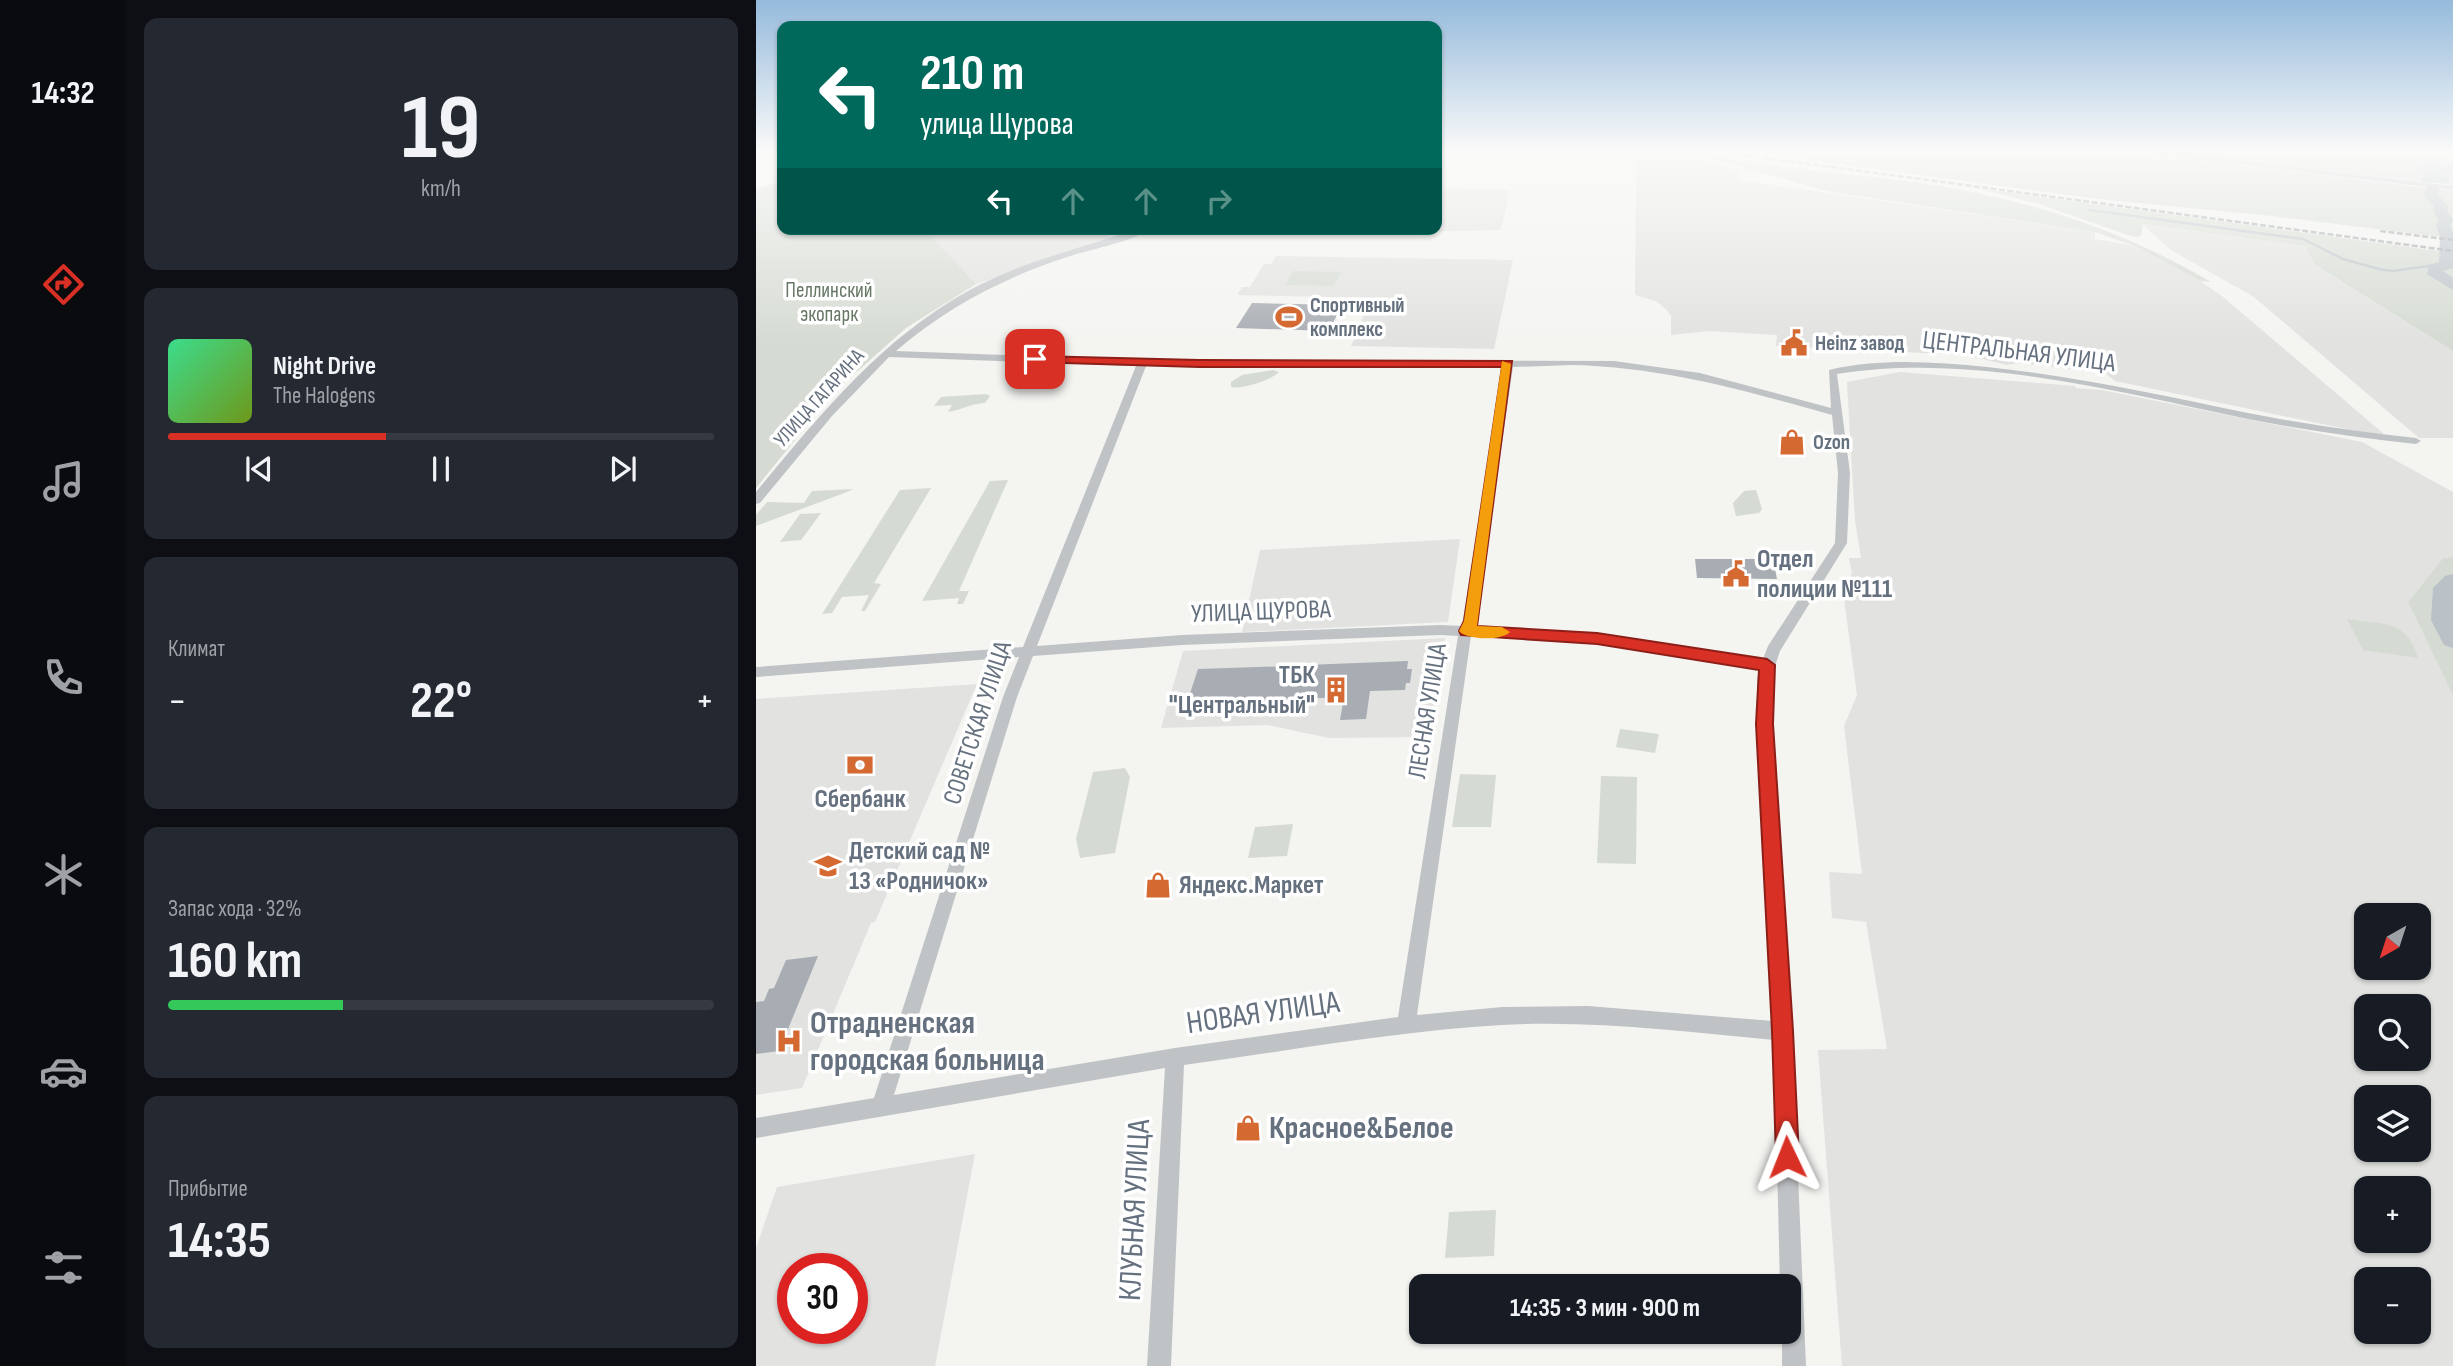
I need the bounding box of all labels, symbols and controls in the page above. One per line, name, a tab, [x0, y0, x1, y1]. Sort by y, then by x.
text: 210 m	[920, 45, 1024, 104]
icon: left	[805, 49, 896, 140]
text: 14:32	[31, 74, 95, 113]
text: 19	[402, 75, 480, 184]
text: улица Щурова	[920, 105, 1074, 144]
text: km/h	[421, 175, 461, 203]
icon: left	[981, 182, 1019, 220]
icon: ahead	[1054, 182, 1092, 220]
icon: ahead	[1127, 182, 1165, 220]
icon: right	[1200, 182, 1238, 220]
icon: directions	[39, 260, 88, 309]
park label: Пеллинский экопарк	[785, 278, 873, 327]
place label: Спортивный комплекс	[1310, 293, 1405, 342]
sports icon: Спортивный комплекс	[1274, 302, 1304, 332]
street label: ЦЕНТРАЛЬНАЯ УЛИЦА	[1921, 325, 2118, 379]
public building icon: Heinz завод	[1779, 328, 1809, 358]
pin	[1005, 329, 1065, 389]
place label: Heinz завод	[1815, 331, 1904, 356]
icon: arrive	[1016, 340, 1054, 378]
street label: УЛИЦА ГАГАРИНА	[769, 343, 870, 452]
text: Night Drive	[273, 351, 376, 382]
text: The Halogens	[273, 382, 376, 410]
shop icon: Ozon	[1777, 427, 1807, 457]
place label: Ozon	[1813, 430, 1850, 455]
icon: previous	[240, 450, 278, 488]
icon: pause	[422, 450, 460, 488]
icon: next	[604, 450, 642, 488]
icon: music	[39, 457, 88, 506]
place label: Отдел полиции №111	[1757, 544, 1892, 605]
public building icon: Отдел полиции №111	[1721, 559, 1751, 589]
street label: УЛИЦА ЩУРОВА	[1191, 594, 1332, 630]
text: Климат	[168, 635, 225, 663]
street label: СОВЕТСКАЯ УЛИЦА	[937, 637, 1019, 809]
street label: ЛЕСНАЯ УЛИЦА	[1402, 640, 1454, 781]
icon: phone	[39, 653, 88, 702]
place label: ТБК "Центральный"	[1169, 660, 1315, 721]
text: 22°	[410, 670, 472, 733]
building icon: ТБК "Центральный"	[1321, 675, 1351, 705]
text: −	[168, 679, 187, 724]
text: +	[695, 679, 714, 724]
bank icon: Сбербанк	[845, 750, 875, 780]
place label: Сбербанк	[814, 784, 906, 815]
place label: Детский сад № 13 «Родничок»	[849, 836, 990, 897]
icon: climate	[39, 850, 88, 899]
school or university icon: Детский сад № 13 «Родничок»	[813, 851, 843, 881]
shop icon: Яндекс.Маркет	[1143, 870, 1173, 900]
place label: Яндекс.Маркет	[1179, 870, 1324, 901]
text: Запас хода · 32%	[168, 895, 302, 923]
north arrow	[2354, 903, 2431, 980]
map controls	[2354, 903, 2431, 1344]
text: 160 km	[168, 930, 302, 993]
street label: НОВАЯ УЛИЦА	[1184, 983, 1342, 1043]
button: search	[2354, 994, 2431, 1071]
place label: Отрадненская городская больница	[810, 1004, 1045, 1080]
hospital icon: Отрадненская городская больница	[774, 1026, 804, 1056]
icon: car	[39, 1047, 88, 1096]
button: layers	[2354, 1085, 2431, 1162]
place label: Красное&Белое	[1269, 1109, 1454, 1148]
shop icon: Красное&Белое	[1233, 1113, 1263, 1143]
street label: КЛУБНАЯ УЛИЦА	[1111, 1118, 1159, 1302]
position arrow	[1750, 1120, 1824, 1194]
text: Прибытие	[168, 1175, 248, 1203]
button: +	[2354, 1176, 2431, 1253]
text: 14:35	[168, 1210, 271, 1273]
icon: filters	[39, 1243, 88, 1292]
speed limit sign: 30	[777, 1253, 868, 1344]
button: −	[2354, 1267, 2431, 1344]
text: 14:35 · 3 мин · 900 m	[1510, 1293, 1700, 1324]

